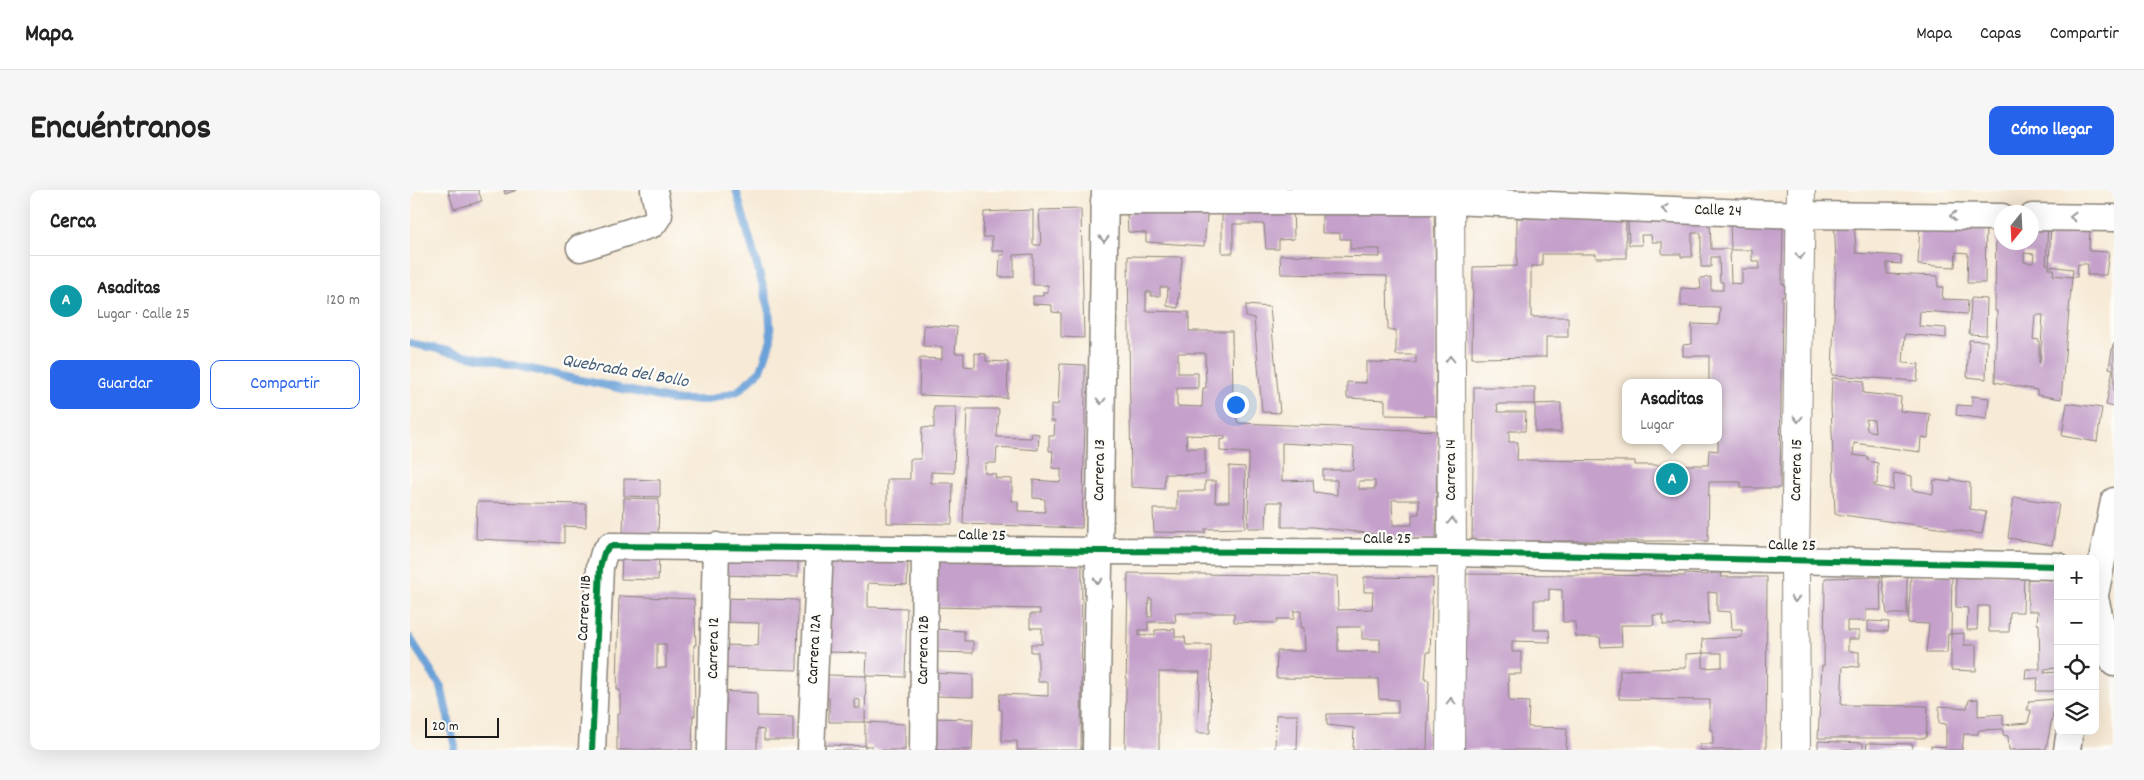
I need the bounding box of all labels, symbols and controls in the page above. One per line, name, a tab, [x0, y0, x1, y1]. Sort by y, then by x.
text: Mapa	[25, 18, 73, 52]
text: Mapa	[1916, 22, 1952, 47]
text: Capas	[1980, 22, 2022, 47]
text: Compartir	[2050, 22, 2119, 47]
text: Encuéntranos	[30, 105, 211, 155]
button: Cómo llegar	[1989, 106, 2114, 155]
street label: Calle 24	[1694, 199, 1742, 223]
one-way arrow	[1660, 204, 1668, 215]
north arrow	[1994, 205, 2039, 250]
text: Cerca	[50, 208, 96, 238]
one-way arrow	[1949, 211, 1956, 221]
one-way arrow	[2068, 212, 2076, 222]
one-way arrow	[1099, 235, 1109, 243]
one-way arrow	[1795, 252, 1805, 260]
text: Asaditas	[97, 276, 161, 303]
text: A	[62, 289, 70, 312]
text: 120 m	[326, 289, 360, 312]
text: Lugar · Calle 25	[97, 303, 190, 326]
water label: Quebrada del Bollo	[560, 349, 691, 396]
one-way arrow	[1445, 355, 1455, 362]
button: Guardar	[50, 360, 200, 409]
button: Compartir	[210, 360, 360, 409]
popup	[1622, 379, 1722, 444]
text: Asaditas	[1640, 387, 1704, 414]
your location	[1223, 392, 1249, 418]
one-way arrow	[1096, 398, 1106, 405]
text: Lugar	[1640, 414, 1674, 437]
one-way arrow	[1792, 415, 1803, 423]
street label: Carrera 13	[1088, 439, 1112, 501]
street label: Carrera 14	[1440, 439, 1463, 501]
street label: Carrera 15	[1785, 439, 1809, 501]
pin: A	[1656, 460, 1688, 498]
one-way arrow	[1447, 517, 1457, 525]
street label: Calle 25	[958, 524, 1006, 548]
street label: Calle 25	[1363, 528, 1411, 551]
street label: Calle 25	[1768, 534, 1816, 558]
map controls	[2054, 555, 2099, 735]
button: +	[2054, 555, 2099, 600]
street label: Carrera 11B	[572, 574, 598, 642]
one-way arrow	[1093, 578, 1103, 585]
one-way arrow	[1790, 595, 1801, 603]
button: −	[2054, 600, 2099, 645]
street label: Carrera 12A	[802, 613, 828, 685]
street label: Carrera 12B	[912, 615, 936, 685]
street label: Carrera 12	[702, 617, 726, 679]
button: locate	[2054, 645, 2099, 690]
button: layers	[2054, 690, 2099, 735]
one-way arrow	[1446, 697, 1456, 705]
scale bar	[425, 715, 499, 738]
text: 20 m	[432, 717, 459, 737]

